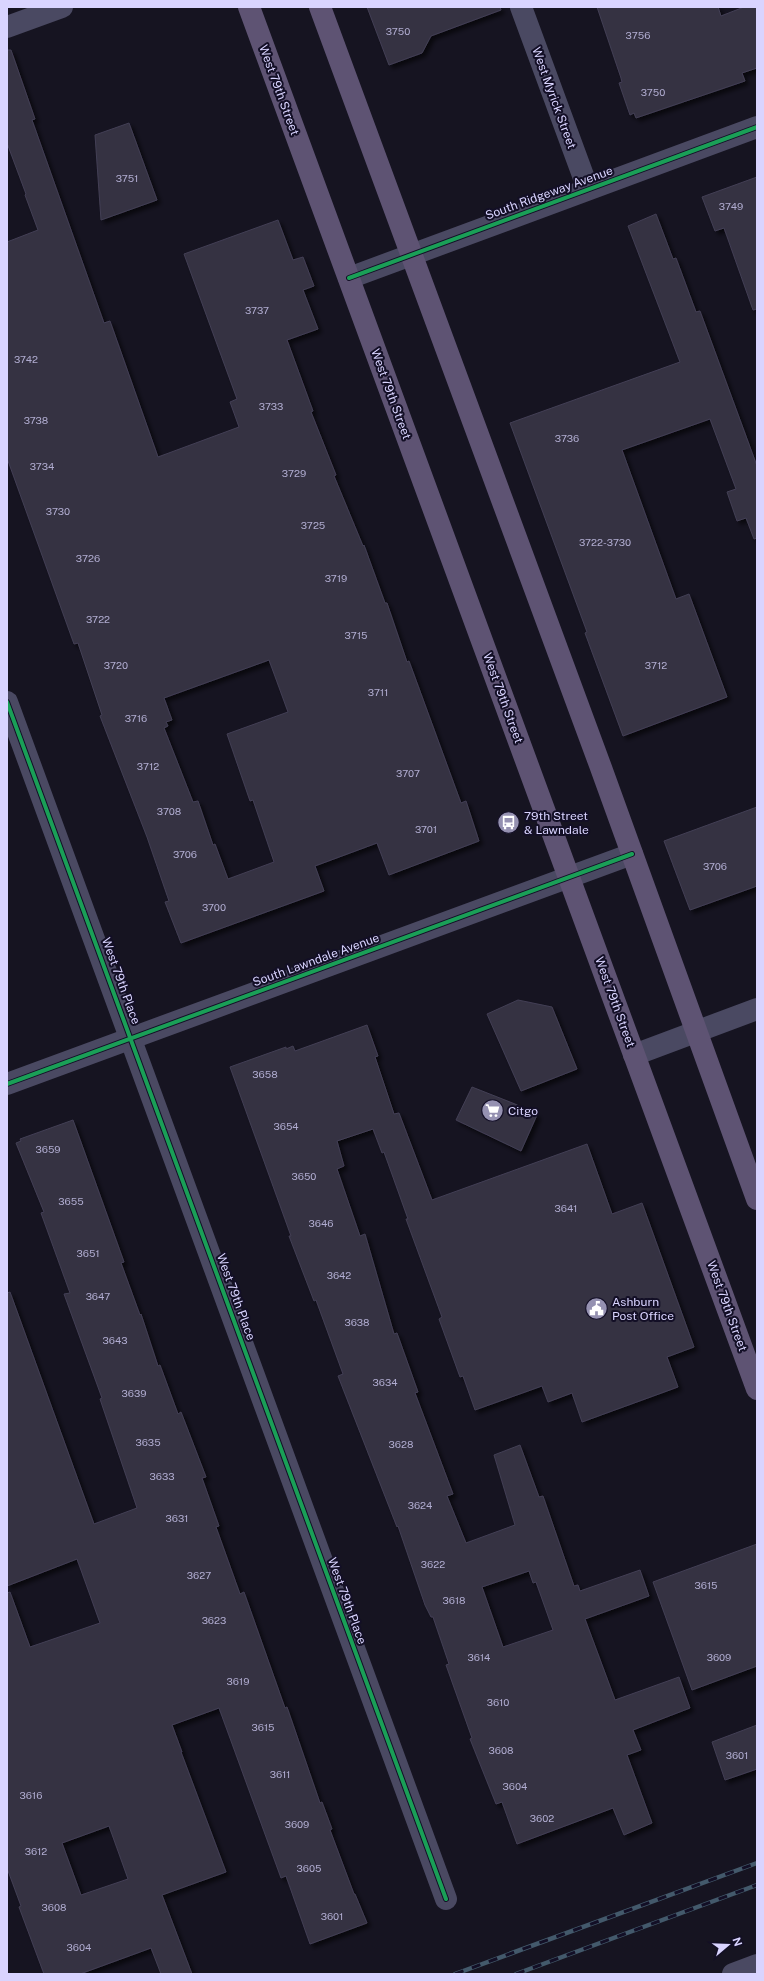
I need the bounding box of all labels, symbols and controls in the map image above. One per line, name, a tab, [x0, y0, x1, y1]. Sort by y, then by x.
house number: 3750	[386, 25, 410, 37]
house number: 3756	[626, 29, 650, 41]
street label: West 79th Street	[256, 43, 302, 137]
street label: West Myrick Street	[529, 45, 579, 151]
house number: 3750	[641, 86, 665, 98]
street label: South Ridgeway Avenue	[483, 163, 615, 223]
house number: 3751	[116, 172, 138, 184]
house number: 3749	[719, 200, 743, 212]
house number: 3737	[245, 304, 269, 316]
street label: West 79th Street	[368, 347, 414, 441]
house number: 3742	[14, 353, 38, 365]
house number: 3733	[259, 400, 283, 412]
house number: 3738	[24, 414, 48, 426]
house number: 3736	[555, 432, 579, 444]
house number: 3734	[30, 460, 54, 472]
house number: 3729	[282, 467, 306, 479]
house number: 3730	[46, 505, 70, 517]
house number: 3725	[301, 519, 325, 531]
house number: 3722-3730	[579, 536, 631, 548]
house number: 3726	[76, 552, 100, 564]
house number: 3719	[325, 572, 347, 584]
house number: 3722	[86, 613, 110, 625]
house number: 3715	[345, 629, 367, 641]
street label: West 79th Street	[480, 651, 526, 745]
house number: 3720	[104, 659, 128, 671]
house number: 3712	[645, 659, 667, 671]
house number: 3711	[368, 686, 388, 698]
house number: 3716	[125, 712, 147, 724]
house number: 3712	[137, 760, 159, 772]
house number: 3707	[396, 767, 420, 779]
house number: 3708	[157, 805, 181, 817]
place label: 79th Street & Lawndale	[524, 809, 589, 837]
bus stop icon: 79th Street & Lawndale	[496, 810, 522, 836]
house number: 3701	[415, 823, 437, 835]
house number: 3706	[173, 848, 197, 860]
house number: 3706	[703, 860, 727, 872]
house number: 3700	[202, 901, 226, 913]
street label: South Lawndale Avenue	[251, 930, 381, 989]
street label: West 79th Place	[99, 936, 143, 1026]
street label: West 79th Street	[592, 955, 638, 1049]
house number: 3658	[252, 1068, 278, 1080]
supermarket icon: Citgo	[480, 1098, 506, 1124]
place label: Citgo	[508, 1104, 538, 1118]
house number: 3654	[273, 1120, 299, 1132]
house number: 3659	[35, 1143, 61, 1155]
house number: 3650	[292, 1170, 317, 1182]
house number: 3655	[58, 1195, 84, 1207]
house number: 3641	[555, 1202, 577, 1214]
house number: 3646	[309, 1217, 333, 1229]
house number: 3651	[77, 1247, 99, 1259]
street label: West 79th Place	[214, 1252, 258, 1342]
street label: West 79th Street	[704, 1259, 750, 1353]
house number: 3642	[327, 1269, 351, 1281]
house number: 3647	[86, 1290, 110, 1302]
place label: Ashburn Post Office	[612, 1295, 674, 1323]
public building icon: Ashburn Post Office	[584, 1296, 610, 1322]
house number: 3638	[344, 1316, 370, 1328]
house number: 3643	[102, 1334, 128, 1346]
house number: 3634	[373, 1376, 397, 1388]
house number: 3639	[122, 1387, 146, 1399]
house number: 3635	[135, 1436, 161, 1448]
house number: 3628	[389, 1438, 413, 1450]
house number: 3633	[150, 1470, 174, 1482]
house number: 3624	[408, 1499, 432, 1511]
house number: 3631	[166, 1512, 188, 1524]
street label: West 79th Place	[325, 1556, 369, 1646]
house number: 3622	[421, 1558, 445, 1570]
house number: 3627	[187, 1569, 211, 1581]
house number: 3615	[695, 1579, 717, 1591]
house number: 3618	[442, 1594, 466, 1606]
house number: 3623	[202, 1614, 226, 1626]
house number: 3614	[468, 1651, 490, 1663]
house number: 3609	[707, 1651, 731, 1663]
house number: 3619	[227, 1675, 249, 1687]
house number: 3610	[487, 1696, 509, 1708]
house number: 3615	[252, 1721, 274, 1733]
house number: 3608	[489, 1744, 513, 1756]
house number: 3601	[726, 1749, 748, 1761]
house number: 3611	[270, 1768, 290, 1780]
house number: 3604	[503, 1780, 527, 1792]
house number: 3616	[20, 1789, 42, 1801]
house number: 3602	[530, 1812, 554, 1824]
house number: 3609	[285, 1818, 309, 1830]
house number: 3612	[25, 1845, 47, 1857]
house number: 3605	[297, 1862, 321, 1874]
house number: 3608	[42, 1901, 66, 1913]
house number: 3601	[321, 1910, 343, 1922]
north arrow	[708, 1925, 748, 1965]
text: N	[730, 1936, 745, 1948]
house number: 3604	[67, 1941, 91, 1953]

